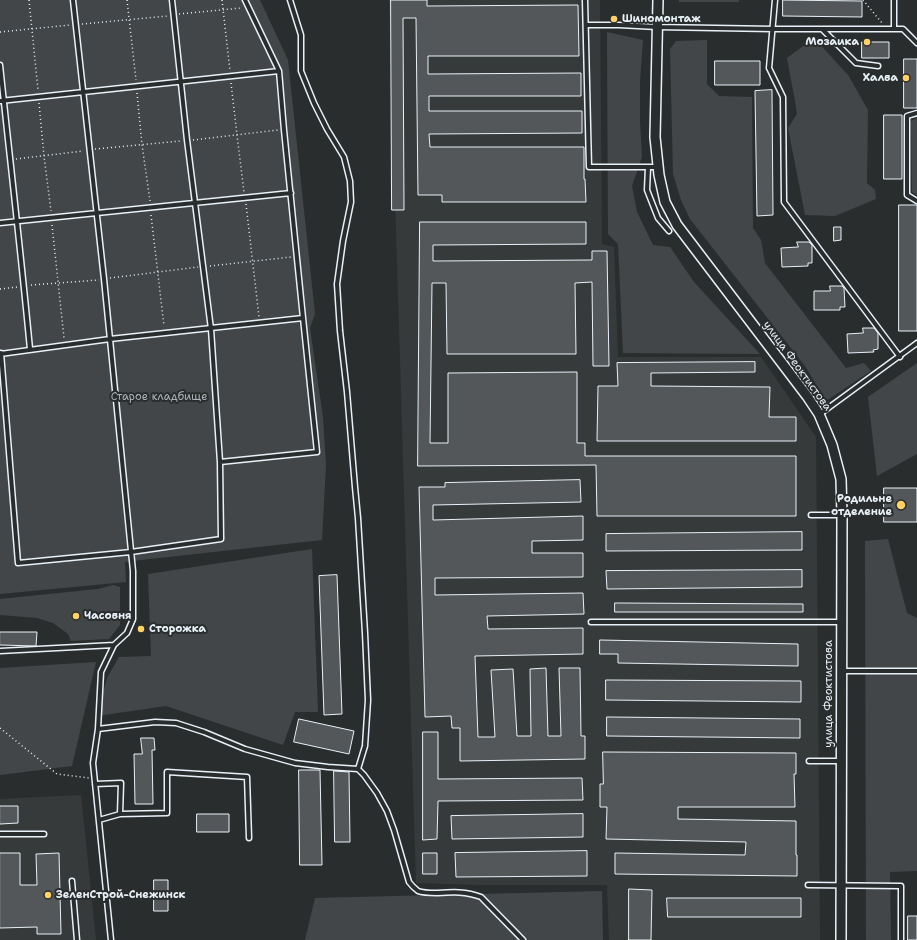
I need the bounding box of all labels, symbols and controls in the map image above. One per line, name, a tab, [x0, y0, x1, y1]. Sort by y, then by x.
place label: Шиномонтаж	[622, 12, 701, 26]
marker: Шиномонтаж	[609, 14, 619, 24]
place label: Мозаика	[805, 35, 859, 49]
marker: Мозаика	[862, 37, 872, 47]
place label: Халва	[863, 71, 898, 85]
marker: Халва	[901, 73, 911, 83]
street label: улица Феоктистова	[760, 319, 834, 413]
park label: Старое кладбище	[111, 390, 207, 404]
place label: Родильне отделение	[831, 492, 892, 518]
marker: Родильне отделение	[895, 499, 907, 511]
place label: Часовня	[84, 609, 131, 623]
marker: Часовня	[71, 611, 81, 621]
place label: Сторожка	[149, 622, 206, 636]
marker: Сторожка	[136, 624, 146, 634]
street label: улица Феоктистова	[822, 640, 836, 748]
place label: ЗеленСтрой-Снежинск	[56, 888, 186, 902]
marker: ЗеленСтрой-Снежинск	[43, 890, 53, 900]

